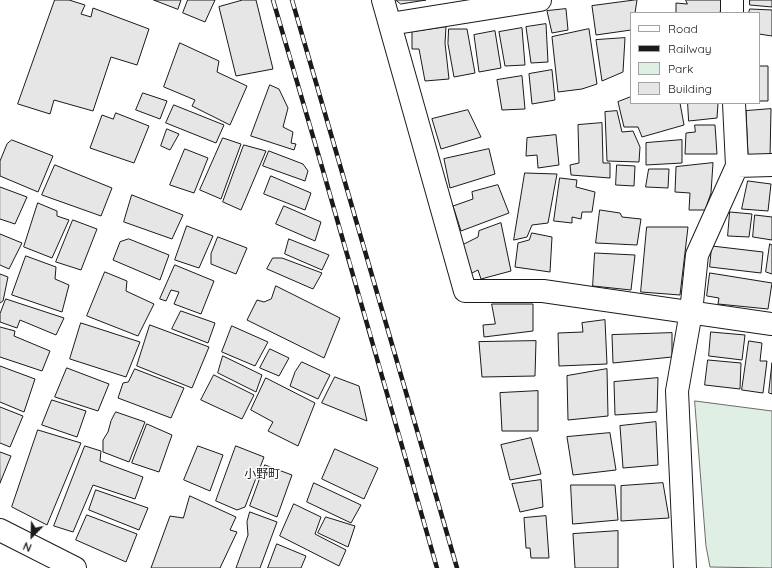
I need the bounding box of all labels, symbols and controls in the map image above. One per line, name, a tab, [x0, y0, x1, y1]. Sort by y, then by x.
legend	[630, 12, 760, 104]
text: Road	[668, 21, 698, 36]
text: Railway	[668, 41, 712, 56]
text: Park	[668, 61, 693, 76]
text: Building	[668, 81, 712, 96]
district label: 小野町	[244, 467, 280, 481]
north arrow	[12, 516, 52, 556]
text: N	[21, 539, 34, 555]

